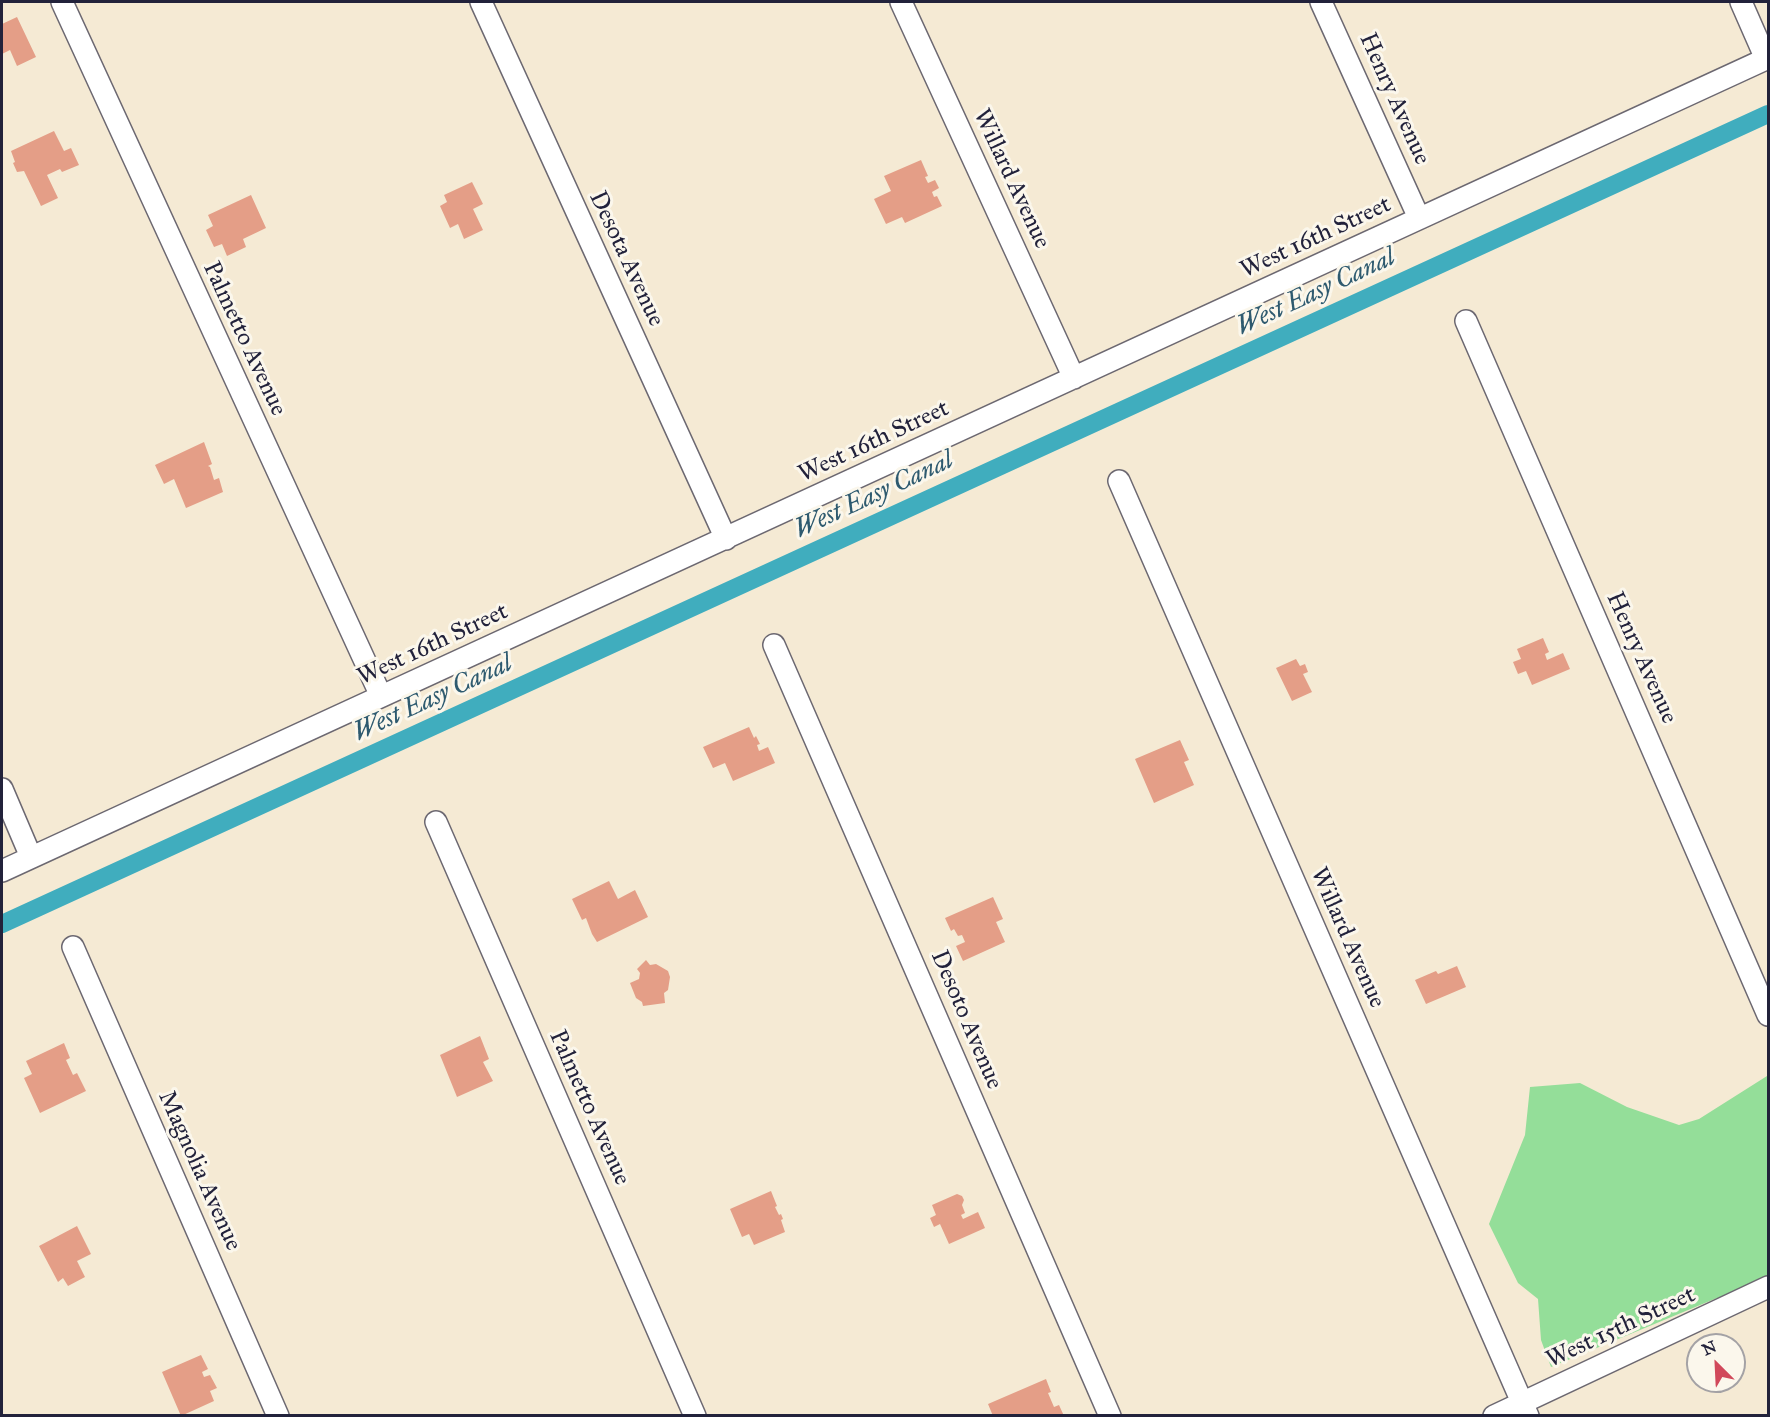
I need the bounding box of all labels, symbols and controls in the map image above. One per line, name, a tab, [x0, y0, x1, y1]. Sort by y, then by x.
street label: Henry Avenue	[1352, 29, 1436, 169]
street label: Willard Avenue	[966, 105, 1056, 253]
street label: Desota Avenue	[582, 187, 670, 331]
street label: West 16th Street	[1236, 191, 1396, 285]
water label: West Easy Canal	[1232, 243, 1400, 343]
street label: Palmetto Avenue	[196, 257, 292, 421]
street label: West 16th Street	[794, 395, 954, 489]
water label: West Easy Canal	[790, 446, 958, 546]
street label: Henry Avenue	[1599, 588, 1683, 728]
street label: West 16th Street	[353, 598, 513, 692]
water label: West Easy Canal	[349, 649, 517, 749]
street label: Willard Avenue	[1303, 863, 1391, 1013]
street label: Desoto Avenue	[924, 946, 1008, 1094]
street label: Palmetto Avenue	[542, 1026, 636, 1190]
street label: Magnolia Avenue	[151, 1087, 247, 1255]
street label: West 15th Street	[1542, 1281, 1700, 1375]
north arrow	[1686, 1333, 1746, 1393]
text: N	[1699, 1336, 1719, 1359]

